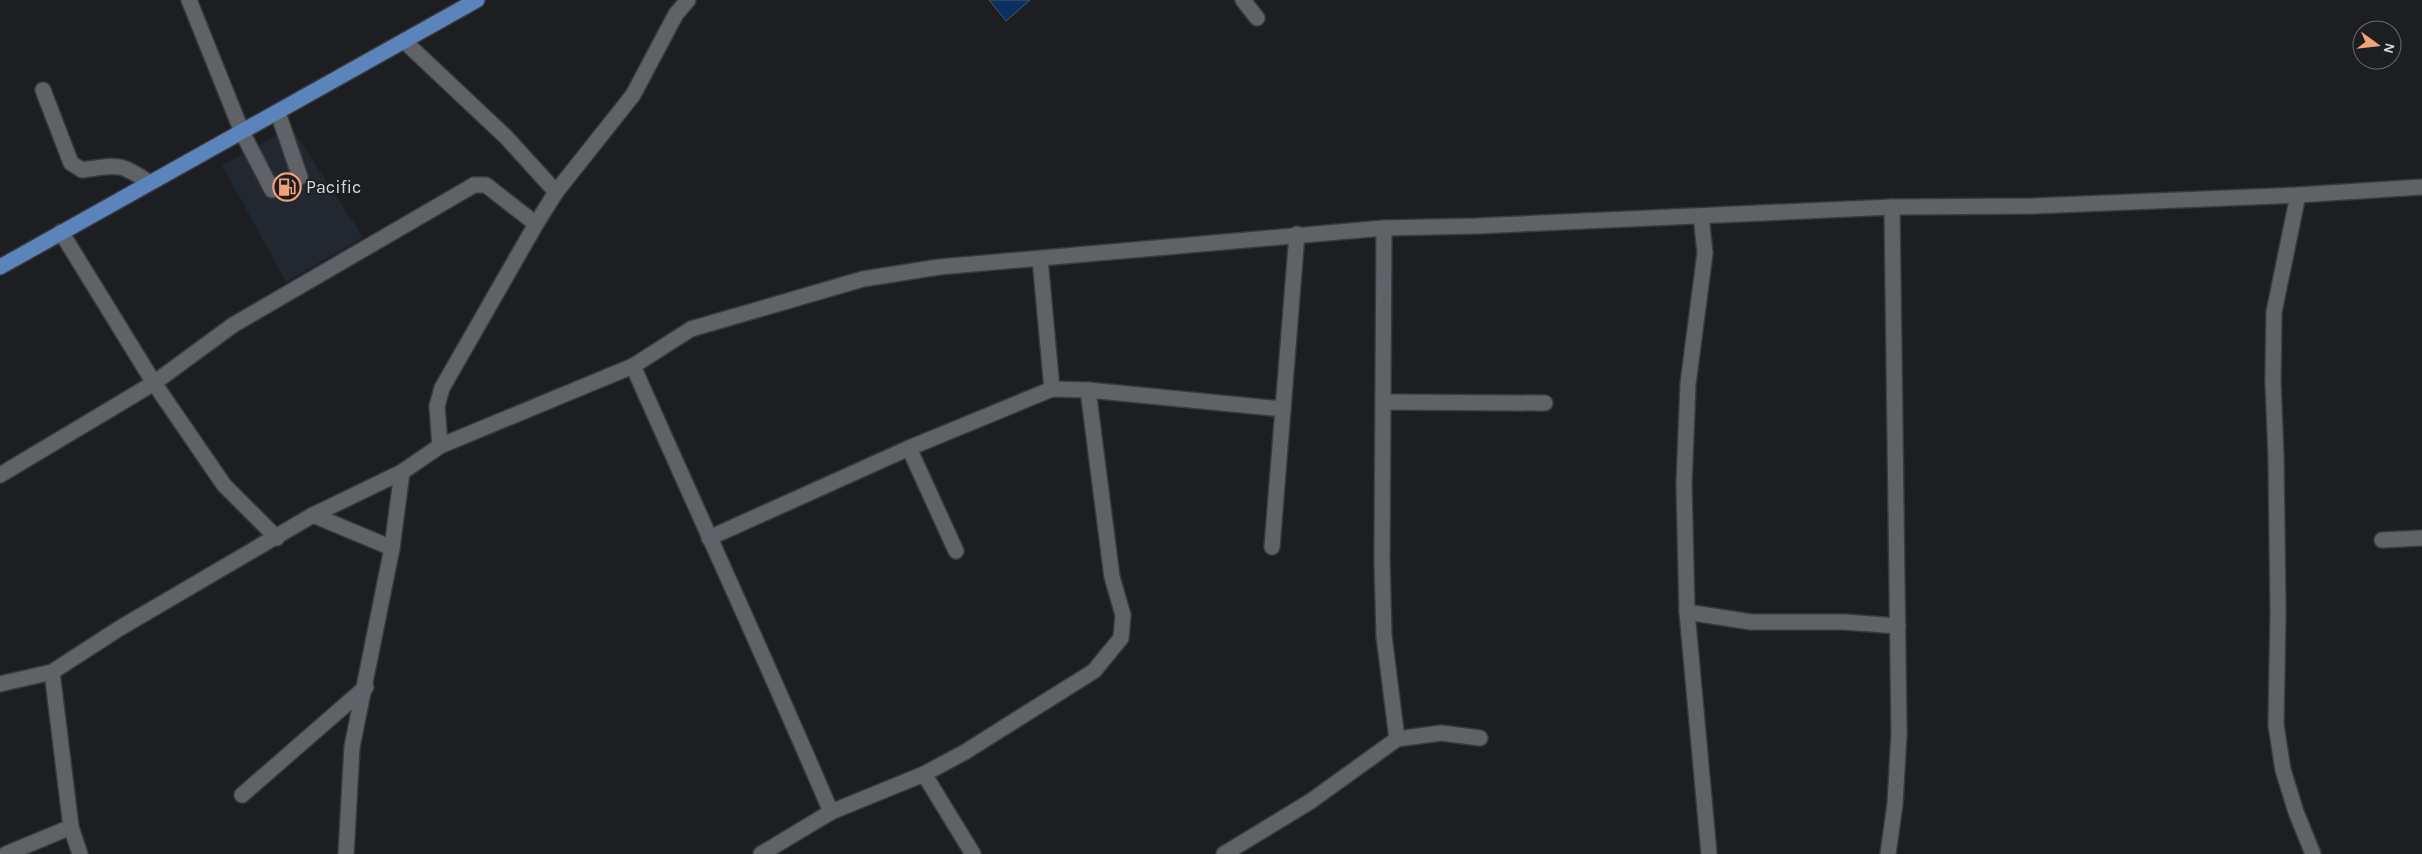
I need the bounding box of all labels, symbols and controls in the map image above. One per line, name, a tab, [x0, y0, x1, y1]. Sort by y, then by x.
north arrow	[2352, 20, 2402, 70]
text: N	[2380, 41, 2399, 55]
fuel station icon: Pacific	[272, 172, 302, 202]
place label: Pacific	[306, 176, 361, 198]

